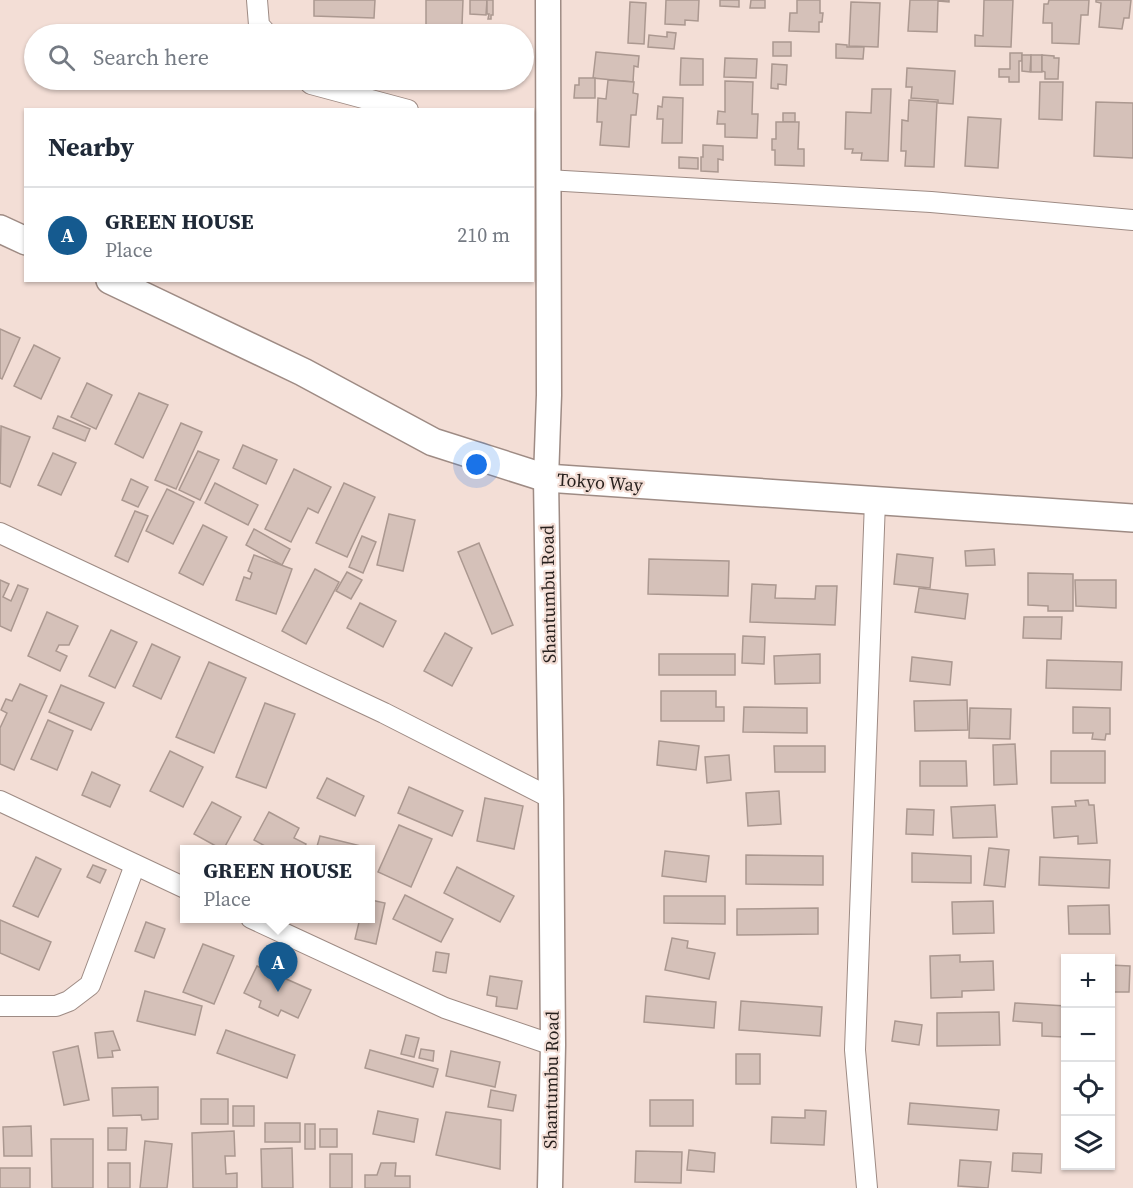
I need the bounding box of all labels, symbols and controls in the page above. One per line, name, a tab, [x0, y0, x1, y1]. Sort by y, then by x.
search box	[24, 24, 534, 90]
icon: search	[45, 41, 78, 74]
text: Search here	[93, 42, 209, 72]
text: Nearby	[48, 129, 134, 165]
text: GREEN HOUSE	[105, 206, 254, 236]
text: A	[61, 221, 74, 249]
text: 210 m	[457, 221, 510, 249]
text: Place	[105, 236, 153, 264]
your location	[462, 450, 491, 479]
street label: Tokyo Way	[556, 467, 644, 498]
street label: Shantumbu Road	[534, 525, 562, 663]
popup	[180, 845, 375, 923]
text: GREEN HOUSE	[203, 855, 352, 885]
text: Place	[203, 885, 251, 913]
pin: A	[258, 942, 298, 992]
map controls	[1061, 954, 1115, 1170]
button: +	[1061, 954, 1115, 1008]
button: −	[1061, 1008, 1115, 1062]
street label: Shantumbu Road	[537, 1011, 565, 1149]
button: locate	[1061, 1062, 1115, 1116]
button: layers	[1061, 1116, 1115, 1170]

